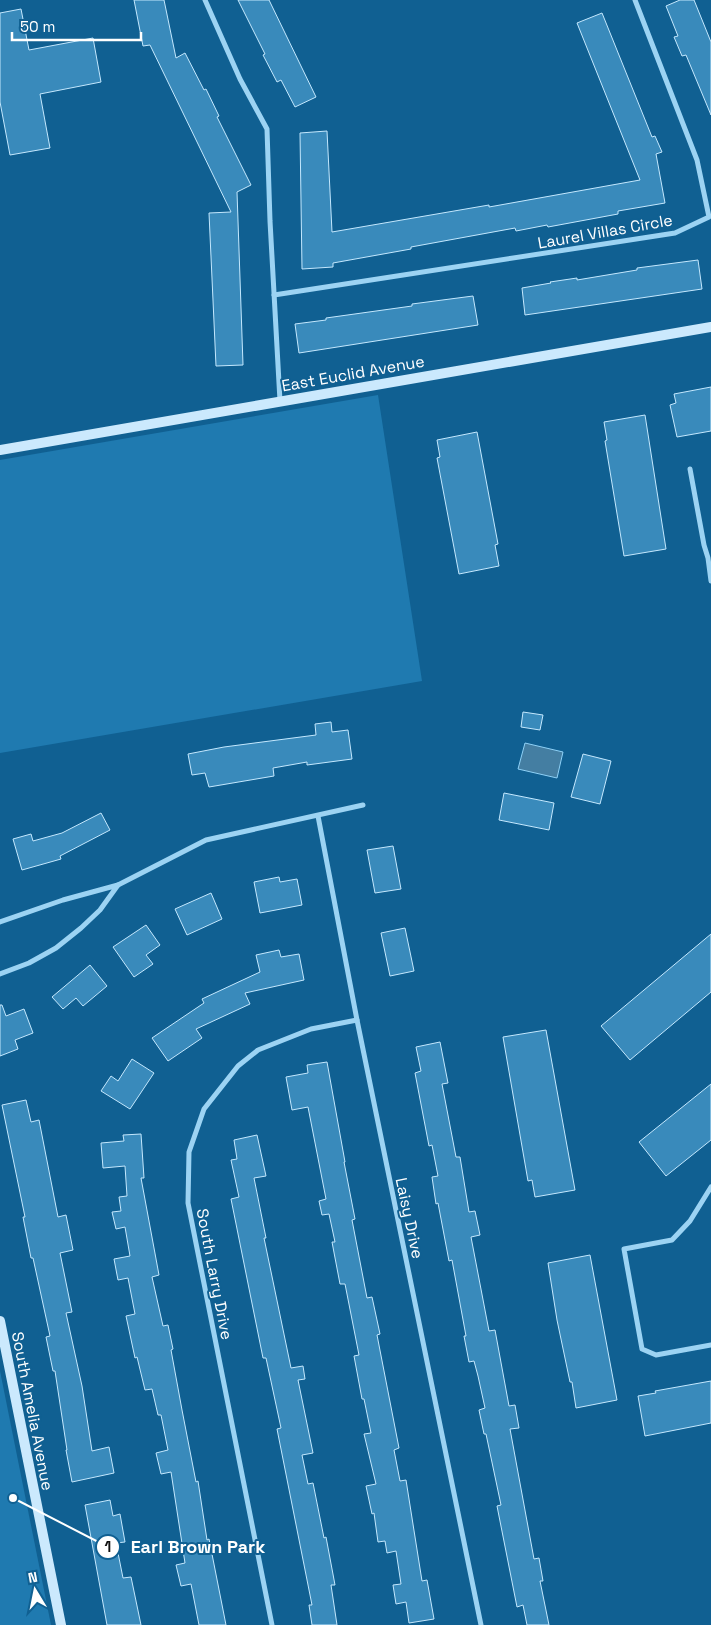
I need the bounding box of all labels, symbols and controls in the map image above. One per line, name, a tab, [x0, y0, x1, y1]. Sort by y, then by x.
scale bar	[12, 10, 141, 42]
text: 50 m	[20, 17, 55, 36]
street label: Laurel Villas Circle	[536, 209, 674, 254]
street label: East Euclid Avenue	[280, 351, 426, 396]
street label: Laisy Drive	[391, 1176, 428, 1261]
street label: South Larry Drive	[192, 1207, 238, 1341]
street label: South Amelia Avenue	[7, 1330, 58, 1492]
callout: Earl Brown Park	[96, 1530, 276, 1563]
text: Earl Brown Park	[131, 1535, 265, 1558]
text: 1	[105, 1537, 111, 1556]
north arrow	[10, 1565, 60, 1615]
text: N	[27, 1568, 39, 1587]

